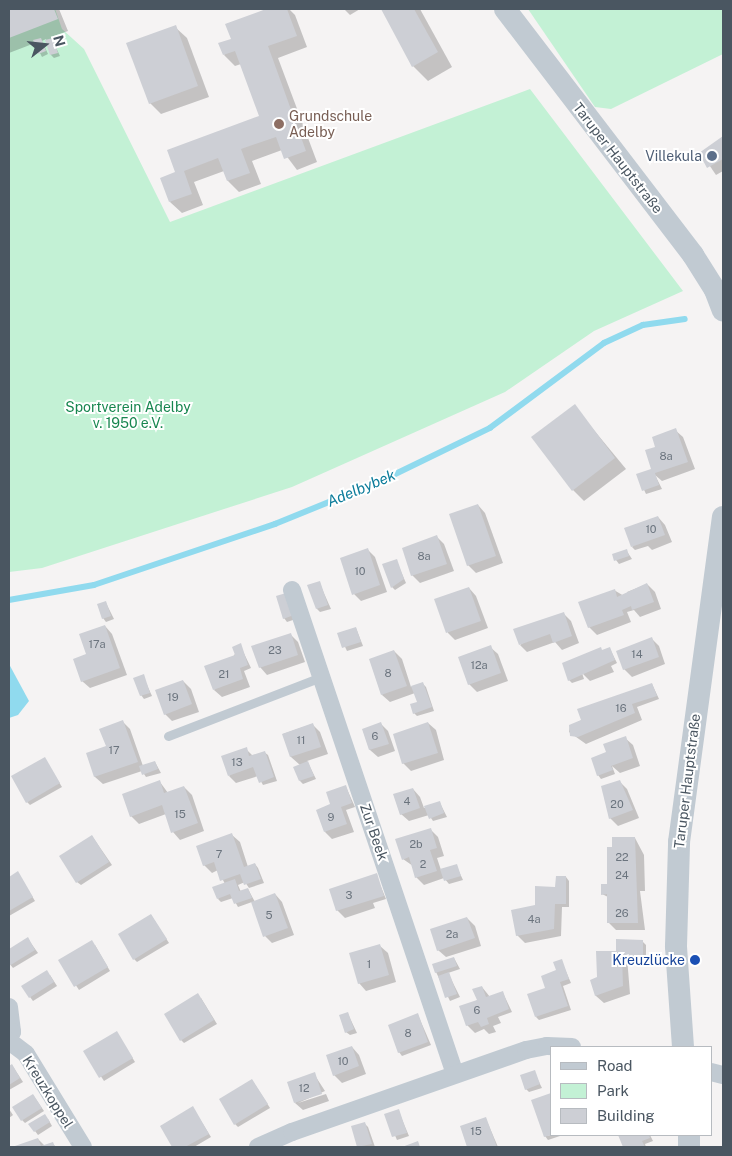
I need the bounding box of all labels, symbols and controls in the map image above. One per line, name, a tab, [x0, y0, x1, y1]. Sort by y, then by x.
north arrow	[20, 20, 70, 70]
text: N	[50, 33, 69, 48]
street label: Taruper Hauptstraße	[570, 99, 666, 217]
place label: Grundschule Adelby	[289, 108, 372, 140]
marker: Grundschule Adelby	[273, 118, 285, 130]
place label: Villekula	[645, 148, 702, 164]
marker: Villekula	[706, 150, 718, 162]
park label: Sportverein Adelby v. 1950 e.V.	[65, 399, 191, 432]
house number: 8a	[659, 449, 673, 463]
water label: Adelbybek	[324, 466, 398, 510]
house number: 10	[645, 522, 657, 536]
house number: 8a	[417, 549, 431, 563]
house number: 10	[354, 564, 366, 578]
house number: 17a	[88, 637, 106, 651]
house number: 23	[268, 643, 282, 657]
house number: 14	[631, 647, 643, 661]
house number: 12a	[470, 658, 488, 672]
house number: 8	[384, 666, 392, 680]
house number: 21	[218, 667, 230, 681]
house number: 19	[167, 690, 179, 704]
house number: 16	[615, 701, 627, 715]
street label: Taruper Hauptstraße	[670, 713, 704, 849]
house number: 6	[372, 729, 378, 743]
house number: 11	[297, 733, 305, 747]
house number: 17	[108, 743, 120, 757]
house number: 13	[231, 755, 243, 769]
house number: 4	[404, 794, 410, 808]
house number: 20	[610, 797, 624, 811]
street label: Zur Beek	[356, 801, 392, 863]
house number: 15	[174, 807, 186, 821]
house number: 9	[328, 810, 334, 824]
house number: 2b	[409, 837, 423, 851]
house number: 7	[216, 847, 222, 861]
house number: 22	[615, 850, 629, 864]
house number: 2	[420, 857, 426, 871]
house number: 24	[615, 868, 629, 882]
house number: 3	[346, 888, 352, 902]
house number: 26	[615, 906, 629, 920]
house number: 5	[265, 908, 273, 922]
house number: 4a	[528, 912, 540, 926]
house number: 2a	[446, 927, 458, 941]
place label: Kreuzlücke	[612, 952, 685, 968]
marker: Kreuzlücke	[689, 954, 701, 966]
house number: 1	[367, 957, 371, 971]
house number: 6	[474, 1003, 480, 1017]
house number: 8	[404, 1026, 412, 1040]
legend	[550, 1046, 712, 1136]
street label: Kreuzkoppel	[19, 1053, 77, 1131]
house number: 10	[337, 1054, 349, 1068]
text: Road	[597, 1057, 633, 1074]
house number: 12	[298, 1081, 310, 1095]
text: Park	[597, 1082, 629, 1099]
text: Building	[597, 1107, 655, 1124]
house number: 15	[470, 1124, 482, 1138]

